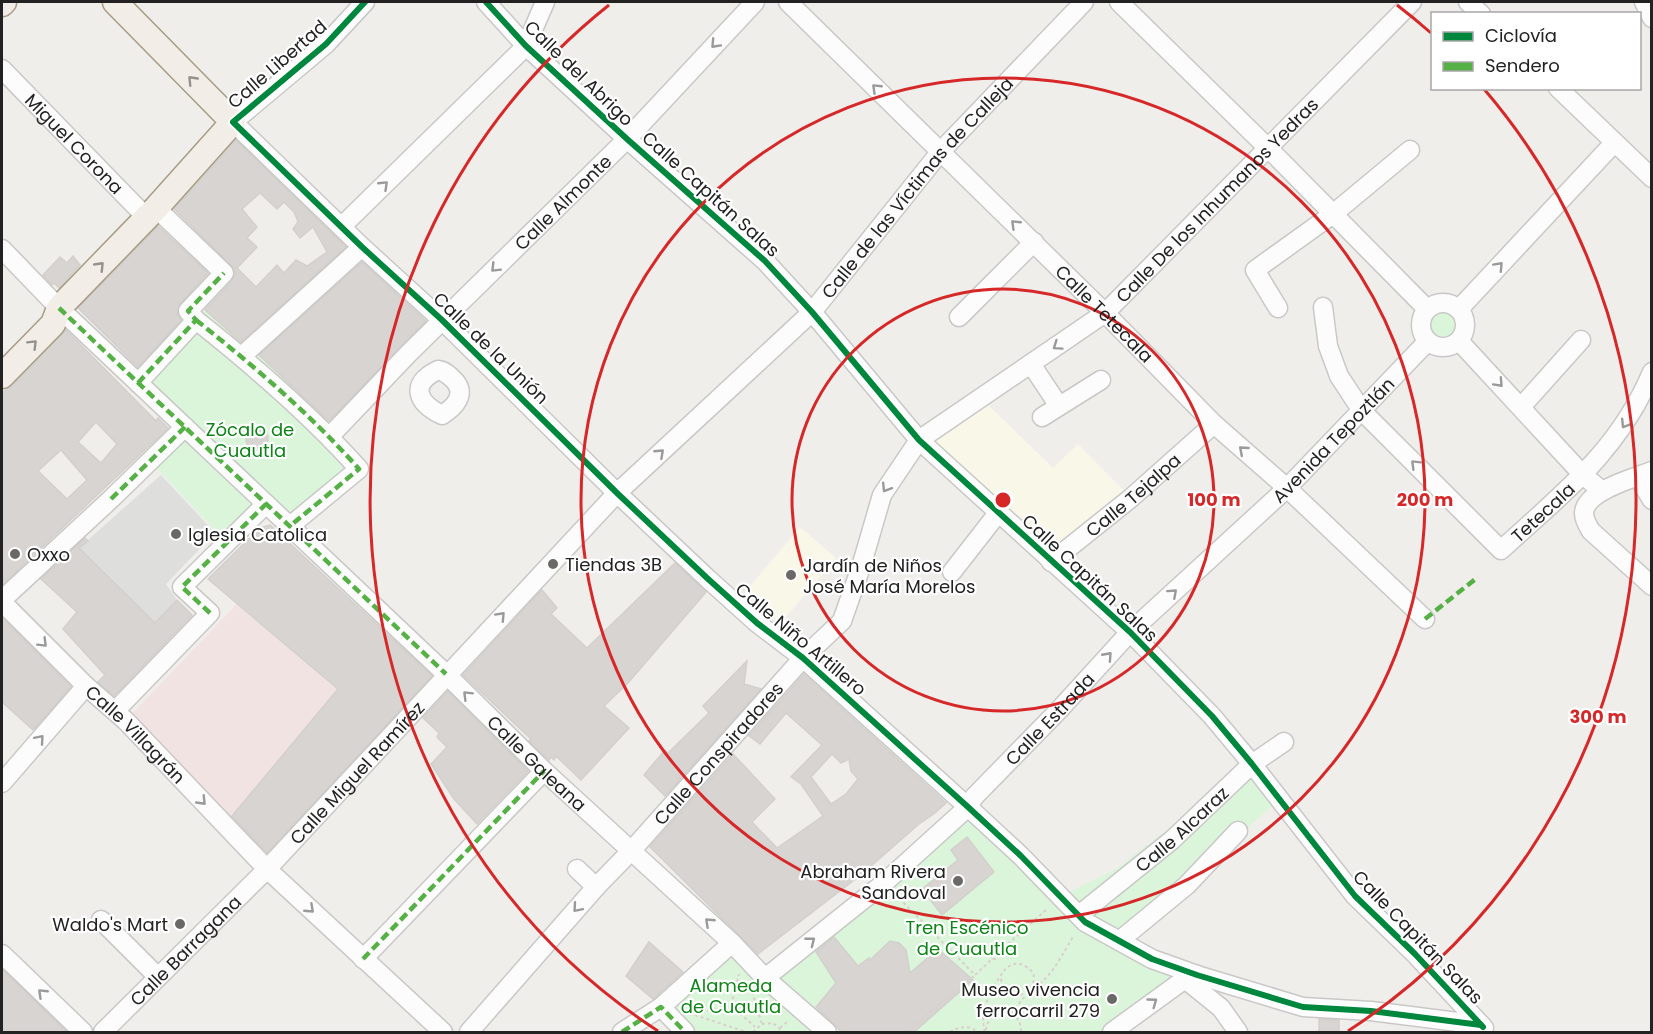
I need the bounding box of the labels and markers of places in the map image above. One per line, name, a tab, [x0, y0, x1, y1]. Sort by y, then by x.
centre of rings	[993, 490, 1013, 510]
place label: Iglesia Catolica	[188, 522, 327, 547]
marker: Iglesia Catolica	[169, 527, 183, 541]
place label: Oxxo	[27, 542, 70, 567]
marker: Oxxo	[8, 547, 22, 561]
place label: Tiendas 3B	[565, 552, 662, 577]
place label: Jardín de Niños José María Morelos	[803, 553, 975, 599]
marker: Tiendas 3B	[546, 557, 560, 571]
marker: Jardín de Niños José María Morelos	[784, 568, 798, 582]
place label: Abraham Rivera Sandoval	[800, 859, 946, 905]
marker: Abraham Rivera Sandoval	[951, 874, 965, 888]
place label: Waldo's Mart	[52, 912, 168, 937]
marker: Waldo's Mart	[173, 917, 187, 931]
place label: Museo vivencia ferrocarril 279	[961, 977, 1100, 1023]
marker: Museo vivencia ferrocarril 279	[1105, 992, 1119, 1006]

